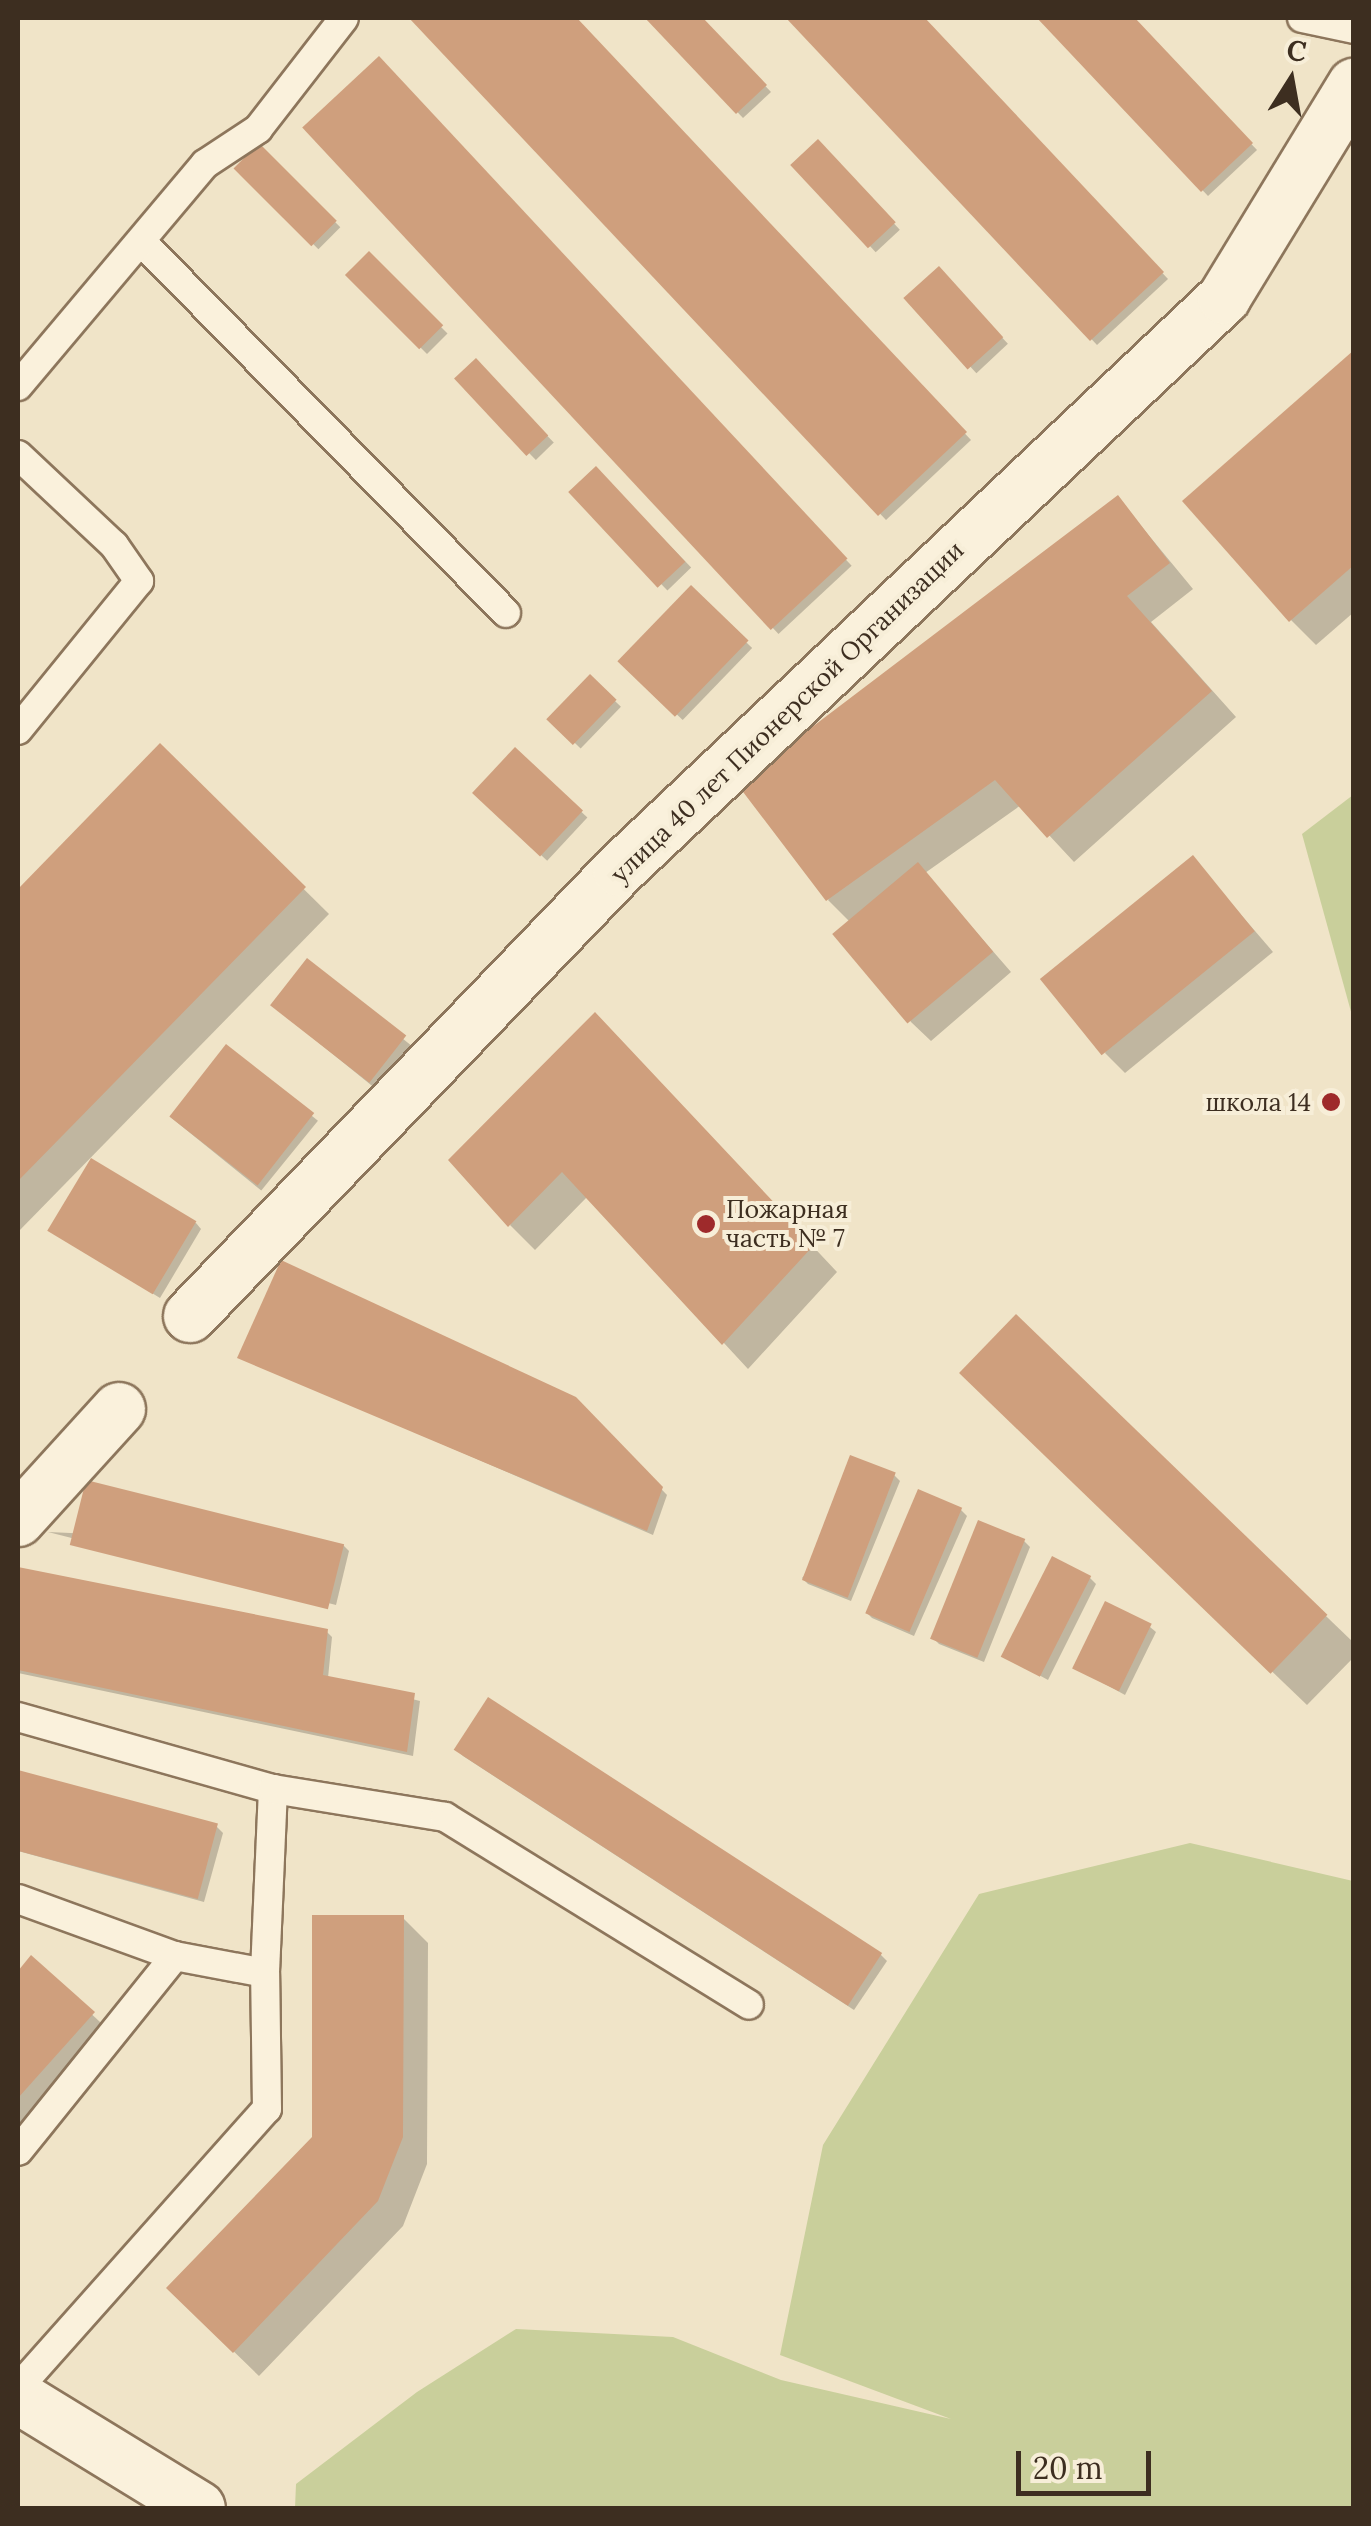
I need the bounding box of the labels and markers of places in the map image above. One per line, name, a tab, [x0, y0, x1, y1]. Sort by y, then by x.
place label: школа 14	[1205, 1087, 1311, 1117]
marker: школа 14	[1320, 1091, 1342, 1113]
place label: Пожарная часть № 7	[726, 1195, 848, 1254]
marker: Пожарная часть № 7	[695, 1213, 717, 1235]

